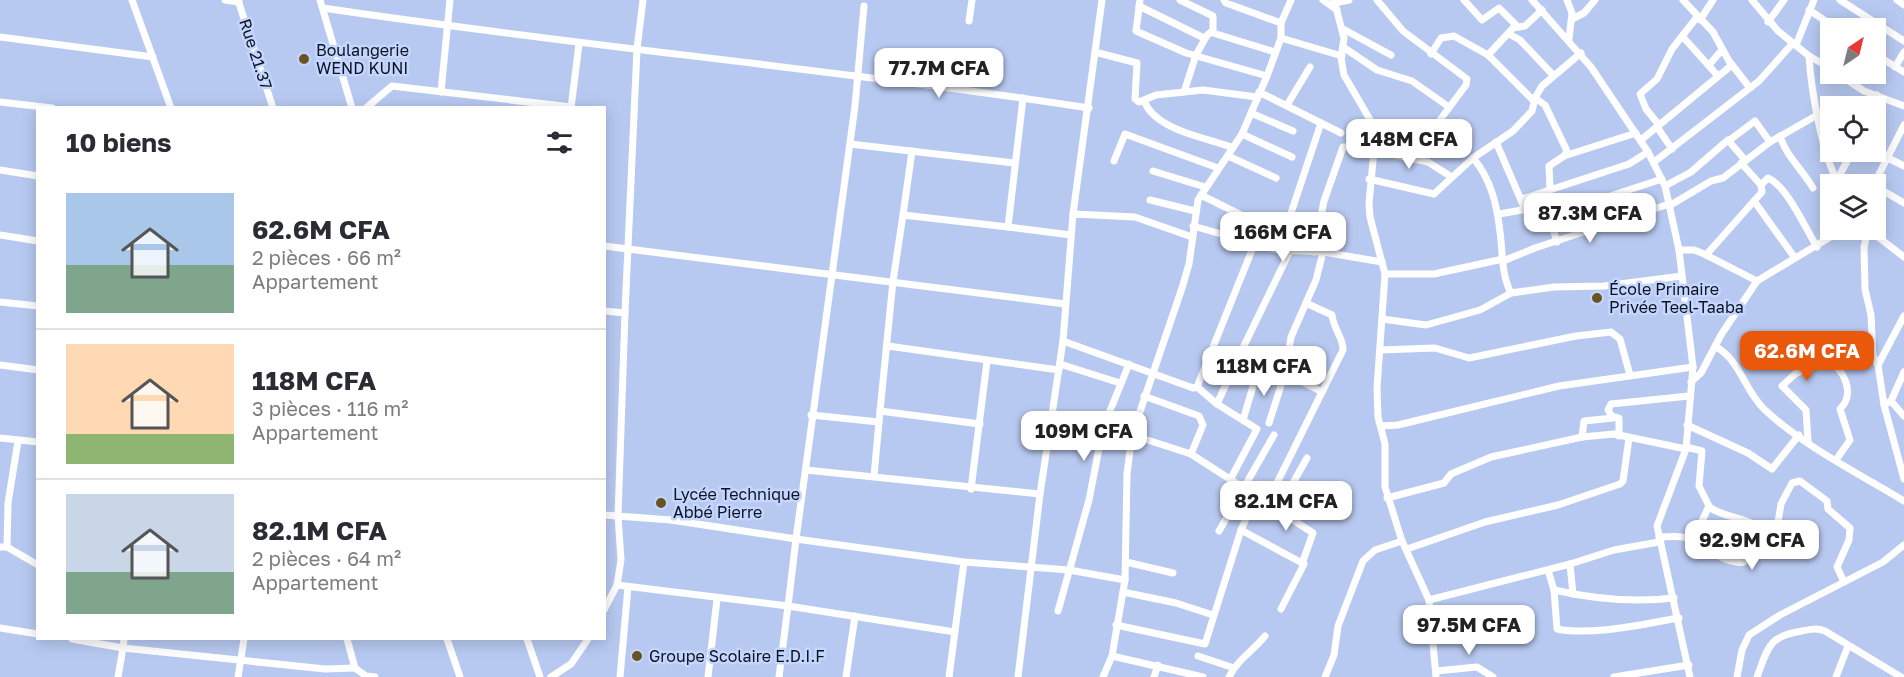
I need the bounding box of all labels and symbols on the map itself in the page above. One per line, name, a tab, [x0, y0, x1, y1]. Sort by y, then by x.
street label: Rue 21.37	[235, 16, 277, 92]
north arrow	[1820, 18, 1886, 84]
place label: Boulangerie WEND KUNI	[316, 40, 409, 78]
pin: 77.7M CFA	[870, 48, 1008, 99]
marker: Boulangerie WEND KUNI	[297, 52, 311, 66]
pin: 148M CFA	[1347, 119, 1471, 170]
pin: 87.3M CFA	[1521, 193, 1659, 244]
pin: 166M CFA	[1221, 212, 1345, 263]
place label: École Primaire Privée Teel-Taaba	[1609, 279, 1744, 317]
marker: École Primaire Privée Teel-Taaba	[1590, 291, 1604, 305]
pin: 62.6M CFA	[1738, 331, 1876, 382]
pin: 118M CFA	[1202, 346, 1326, 397]
pin: 109M CFA	[1022, 411, 1146, 462]
pin: 82.1M CFA	[1217, 481, 1355, 532]
place label: Lycée Technique Abbé Pierre	[673, 484, 800, 522]
marker: Lycée Technique Abbé Pierre	[654, 496, 668, 510]
pin: 92.9M CFA	[1683, 520, 1821, 571]
pin: 97.5M CFA	[1400, 605, 1538, 656]
place label: Groupe Scolaire E.D.I.F	[649, 646, 825, 666]
marker: Groupe Scolaire E.D.I.F	[630, 649, 644, 663]

